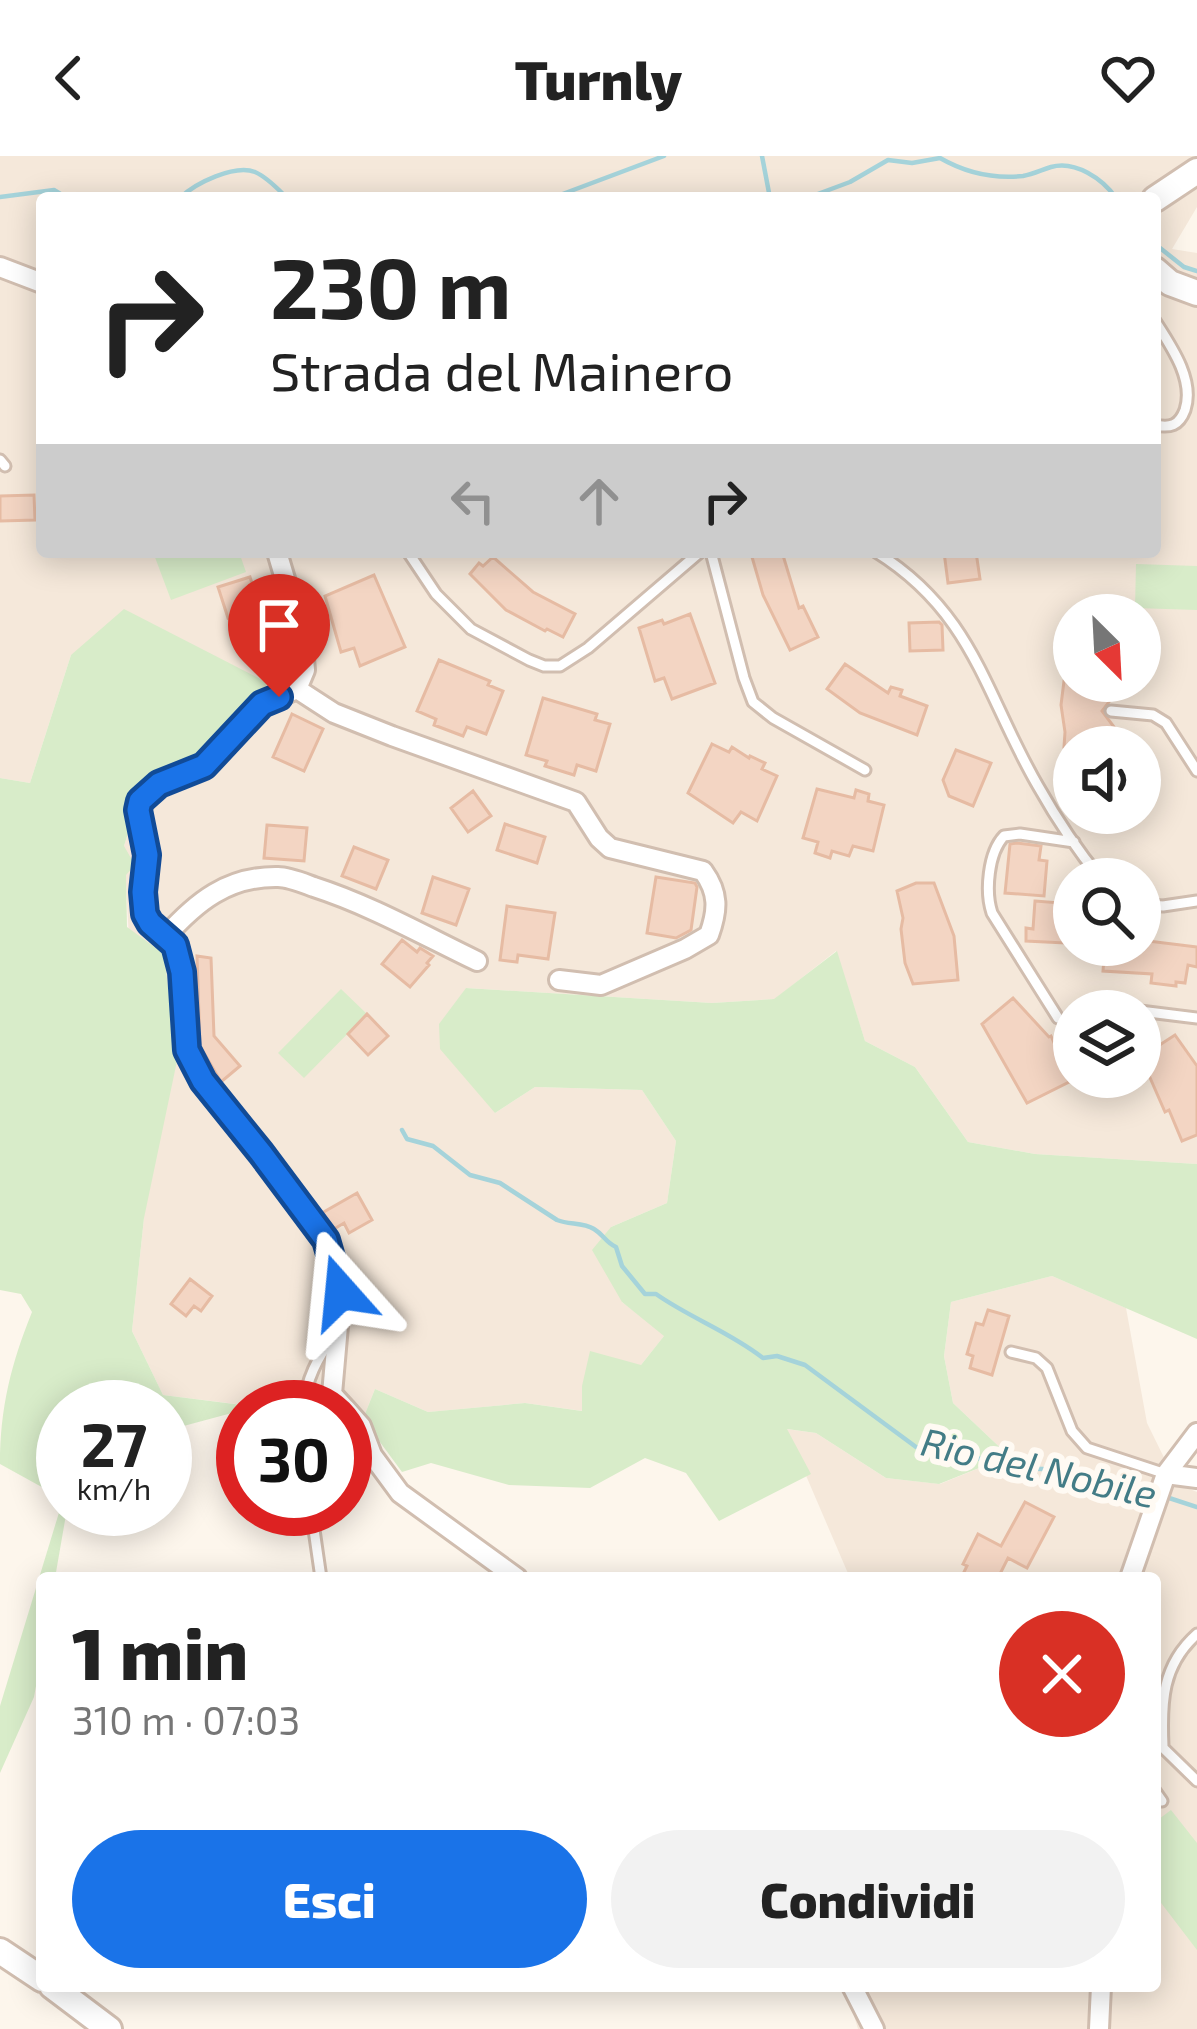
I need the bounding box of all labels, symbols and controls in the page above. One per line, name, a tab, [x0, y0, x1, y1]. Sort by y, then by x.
icon: back	[36, 45, 102, 111]
icon: heart	[1095, 45, 1161, 111]
text: Turnly	[515, 46, 682, 111]
text: 230 m	[270, 235, 512, 336]
icon: right	[72, 240, 228, 396]
text: Strada del Mainero	[270, 337, 734, 402]
icon: left	[440, 468, 506, 534]
icon: ahead	[566, 468, 632, 534]
icon: right	[692, 468, 758, 534]
pin	[228, 574, 330, 697]
icon: arrive	[246, 592, 312, 658]
north arrow	[1053, 594, 1161, 702]
map controls	[1053, 594, 1161, 1098]
button: sound	[1053, 726, 1161, 834]
button: search	[1053, 858, 1161, 966]
button: layers	[1053, 990, 1161, 1098]
position arrow	[278, 1229, 404, 1355]
speed limit sign: 30	[216, 1380, 372, 1536]
text: 27	[81, 1407, 147, 1479]
water label: Rio del Nobile	[917, 1417, 1162, 1516]
text: km/h	[77, 1470, 151, 1506]
text: 1 min	[72, 1608, 248, 1694]
button: close	[999, 1611, 1125, 1737]
text: 310 m · 07:03	[72, 1696, 300, 1743]
button: Esci	[72, 1830, 587, 1968]
button: Condividi	[611, 1830, 1125, 1968]

